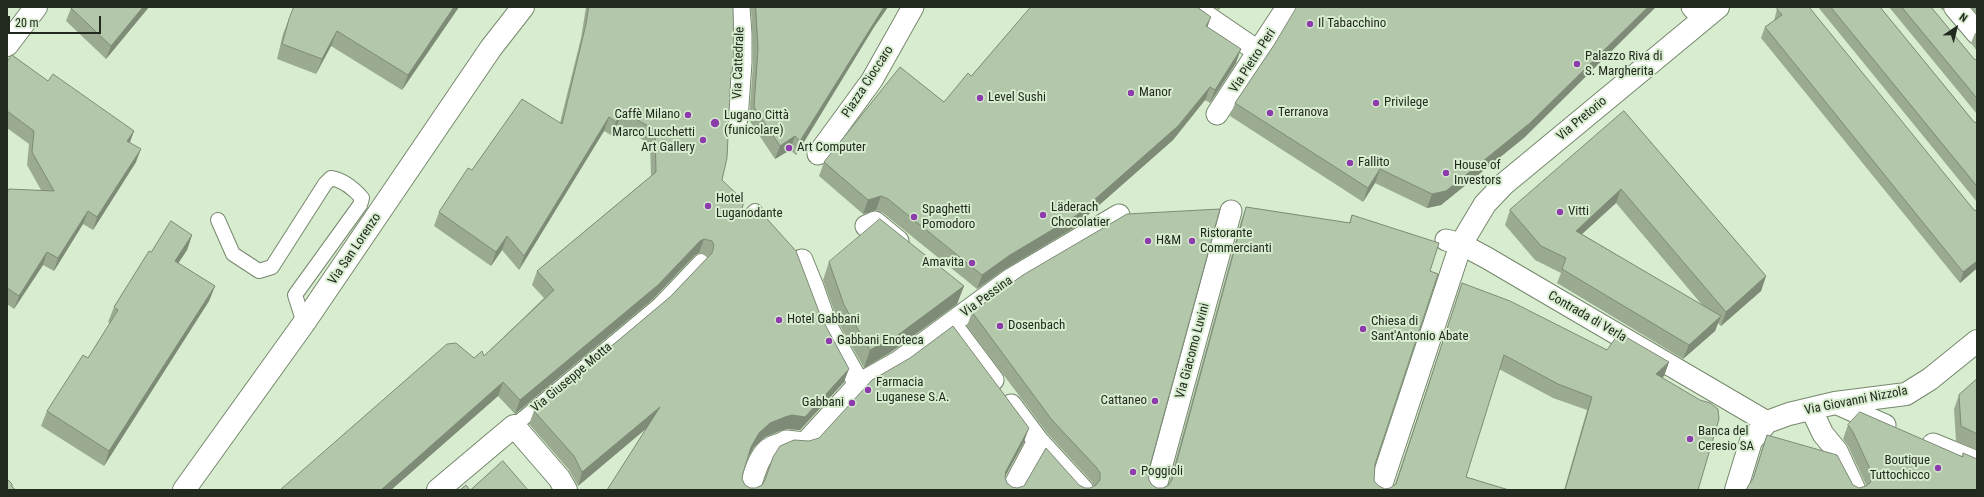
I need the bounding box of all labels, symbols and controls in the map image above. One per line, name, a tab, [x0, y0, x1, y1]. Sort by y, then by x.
scale bar	[10, 8, 103, 34]
north arrow	[1936, 8, 1976, 48]
text: N	[1957, 11, 1970, 25]
text: 20 m	[15, 16, 39, 30]
place label: Il Tabacchino	[1318, 16, 1386, 32]
marker: Il Tabacchino	[1305, 19, 1315, 29]
street label: Via Pietro Peri	[1227, 26, 1279, 96]
street label: Via Cattedrale	[730, 27, 748, 99]
street label: Piazza Cioccaro	[839, 43, 897, 121]
place label: Palazzo Riva di S. Margherita	[1585, 49, 1662, 80]
marker: Palazzo Riva di S. Margherita	[1572, 59, 1582, 69]
place label: Manor	[1139, 85, 1172, 101]
marker: Manor	[1126, 88, 1136, 98]
place label: Level Sushi	[988, 90, 1046, 106]
marker: Level Sushi	[975, 93, 985, 103]
street label: Via Pretorio	[1554, 94, 1610, 144]
place label: Privilege	[1384, 95, 1428, 111]
marker: Privilege	[1371, 98, 1381, 108]
place label: Terranova	[1278, 105, 1329, 121]
place label: Caffè Milano	[614, 107, 680, 123]
place label: Lugano Città (funicolare)	[724, 108, 789, 139]
marker: Terranova	[1265, 108, 1275, 118]
marker: Caffè Milano	[683, 110, 693, 120]
marker: Lugano Città (funicolare)	[709, 117, 721, 129]
place label: Marco Lucchetti Art Gallery	[612, 125, 695, 156]
marker: Marco Lucchetti Art Gallery	[698, 135, 708, 145]
place label: Art Computer	[797, 140, 866, 156]
marker: Art Computer	[784, 143, 794, 153]
place label: Fallito	[1358, 155, 1389, 171]
marker: Fallito	[1345, 158, 1355, 168]
place label: House of Investors	[1454, 158, 1501, 189]
marker: House of Investors	[1441, 168, 1451, 178]
place label: Hotel Luganodante	[716, 191, 783, 222]
place label: Läderach Chocolatier	[1051, 200, 1110, 231]
marker: Hotel Luganodante	[703, 201, 713, 211]
place label: Spaghetti Pomodoro	[922, 202, 975, 233]
place label: Vitti	[1568, 204, 1589, 220]
marker: Vitti	[1555, 207, 1565, 217]
street label: Via San Lorenzo	[325, 210, 385, 288]
marker: Läderach Chocolatier	[1038, 210, 1048, 220]
marker: Spaghetti Pomodoro	[909, 212, 919, 222]
place label: Ristorante Commercianti	[1200, 226, 1272, 257]
place label: H&M	[1156, 233, 1181, 249]
marker: H&M	[1143, 236, 1153, 246]
marker: Ristorante Commercianti	[1187, 236, 1197, 246]
place label: Amavita	[922, 255, 964, 271]
marker: Amavita	[967, 258, 977, 268]
street label: Via Pessina	[958, 273, 1016, 321]
street label: Contrada di Verla	[1545, 288, 1629, 346]
street label: Via Giacomo Luvini	[1173, 302, 1213, 400]
place label: Hotel Gabbani	[787, 312, 860, 328]
place label: Chiesa di Sant'Antonio Abate	[1371, 314, 1469, 345]
marker: Hotel Gabbani	[774, 315, 784, 325]
place label: Dosenbach	[1008, 318, 1065, 334]
marker: Dosenbach	[995, 321, 1005, 331]
marker: Chiesa di Sant'Antonio Abate	[1358, 324, 1368, 334]
place label: Gabbani Enoteca	[837, 333, 924, 349]
marker: Gabbani Enoteca	[824, 336, 834, 346]
street label: Via Giuseppe Motta	[528, 340, 616, 416]
place label: Farmacia Luganese S.A.	[876, 375, 949, 406]
street label: Via Giovanni Nizzola	[1803, 383, 1909, 419]
marker: Farmacia Luganese S.A.	[863, 385, 873, 395]
place label: Cattaneo	[1101, 393, 1147, 409]
place label: Gabbani	[802, 395, 844, 411]
marker: Cattaneo	[1150, 396, 1160, 406]
marker: Gabbani	[847, 398, 857, 408]
place label: Banca del Ceresio SA	[1698, 424, 1754, 455]
marker: Banca del Ceresio SA	[1685, 434, 1695, 444]
place label: Boutique Tuttochicco	[1870, 453, 1930, 484]
marker: Boutique Tuttochicco	[1933, 463, 1943, 473]
place label: Poggioli	[1141, 464, 1183, 480]
marker: Poggioli	[1128, 467, 1138, 477]

